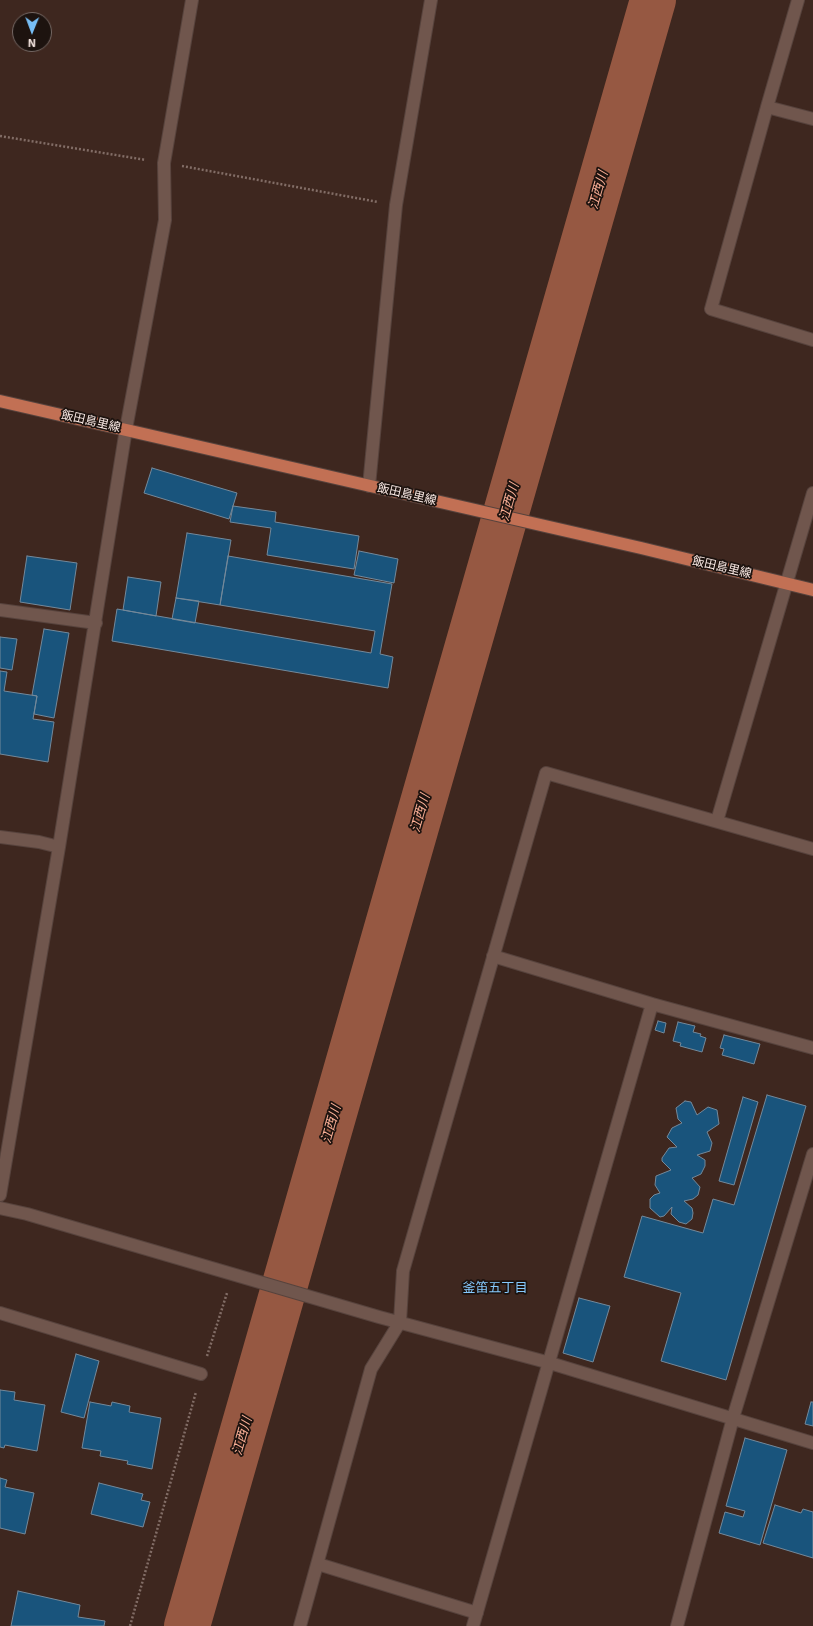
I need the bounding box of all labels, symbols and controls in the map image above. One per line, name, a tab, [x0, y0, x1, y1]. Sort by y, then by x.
north arrow	[12, 12, 52, 52]
text: N	[28, 37, 36, 50]
water label: 江西川	[585, 169, 611, 211]
street label: 飯田島里線	[60, 407, 122, 435]
street label: 飯田島里線	[376, 480, 438, 508]
water label: 江西川	[496, 481, 522, 523]
street label: 飯田島里線	[691, 553, 753, 581]
water label: 江西川	[407, 792, 433, 834]
water label: 江西川	[318, 1103, 344, 1145]
district label: 釜笛五丁目	[463, 1280, 527, 1296]
water label: 江西川	[229, 1415, 255, 1457]

